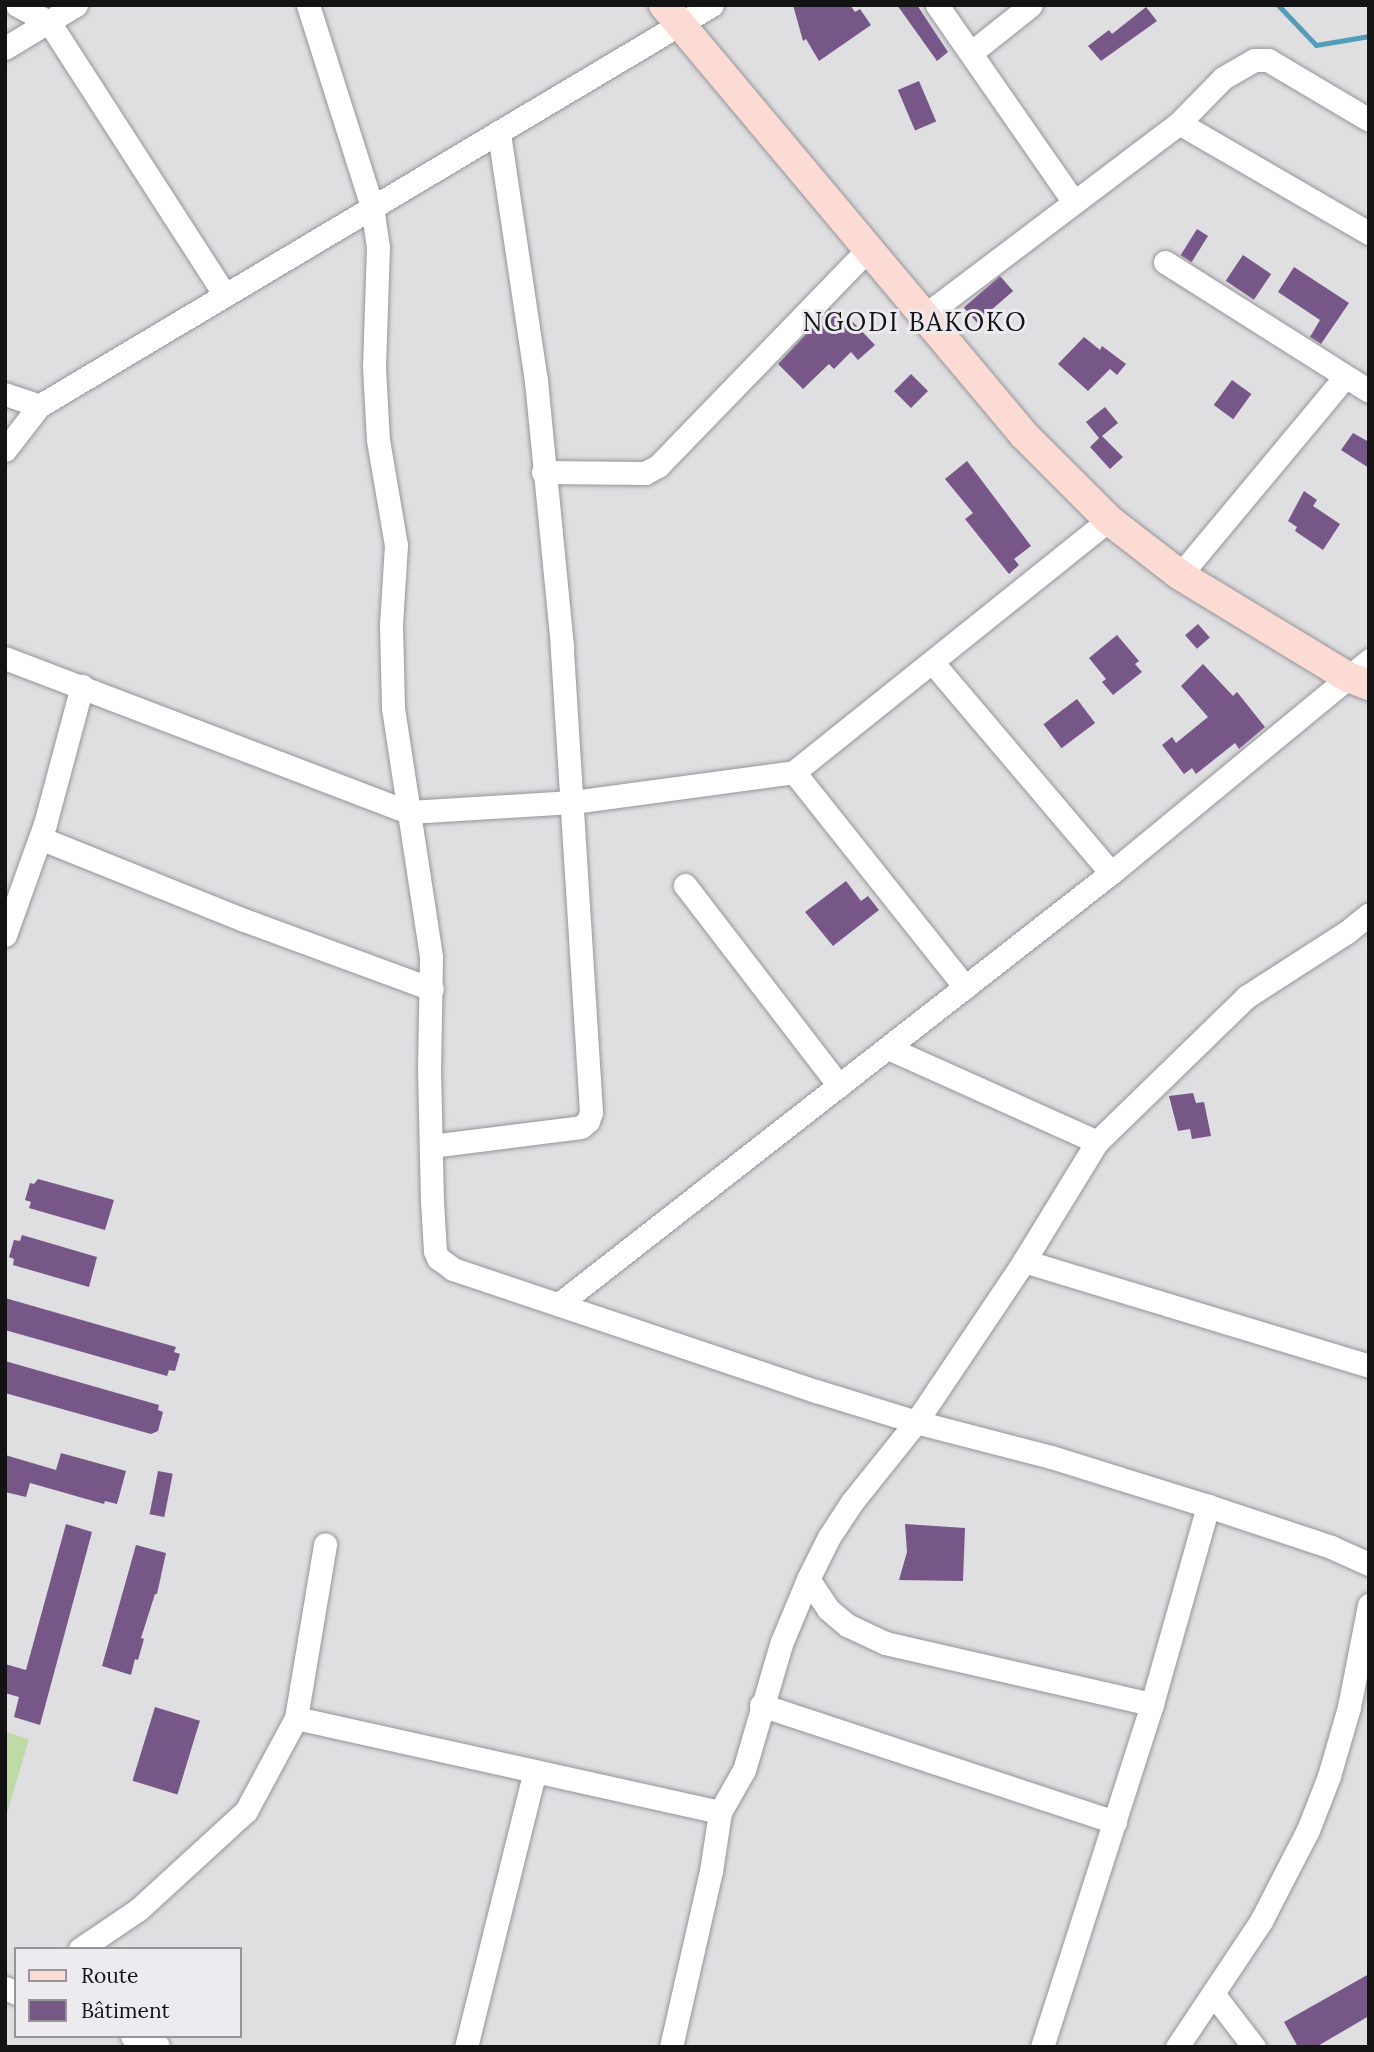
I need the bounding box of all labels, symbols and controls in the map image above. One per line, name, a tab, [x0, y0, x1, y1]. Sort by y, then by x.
district label: NGODI BAKOKO	[804, 306, 1026, 338]
legend	[14, 1947, 242, 2038]
text: Route	[81, 1962, 138, 1989]
text: Bâtiment	[81, 1997, 170, 2024]

